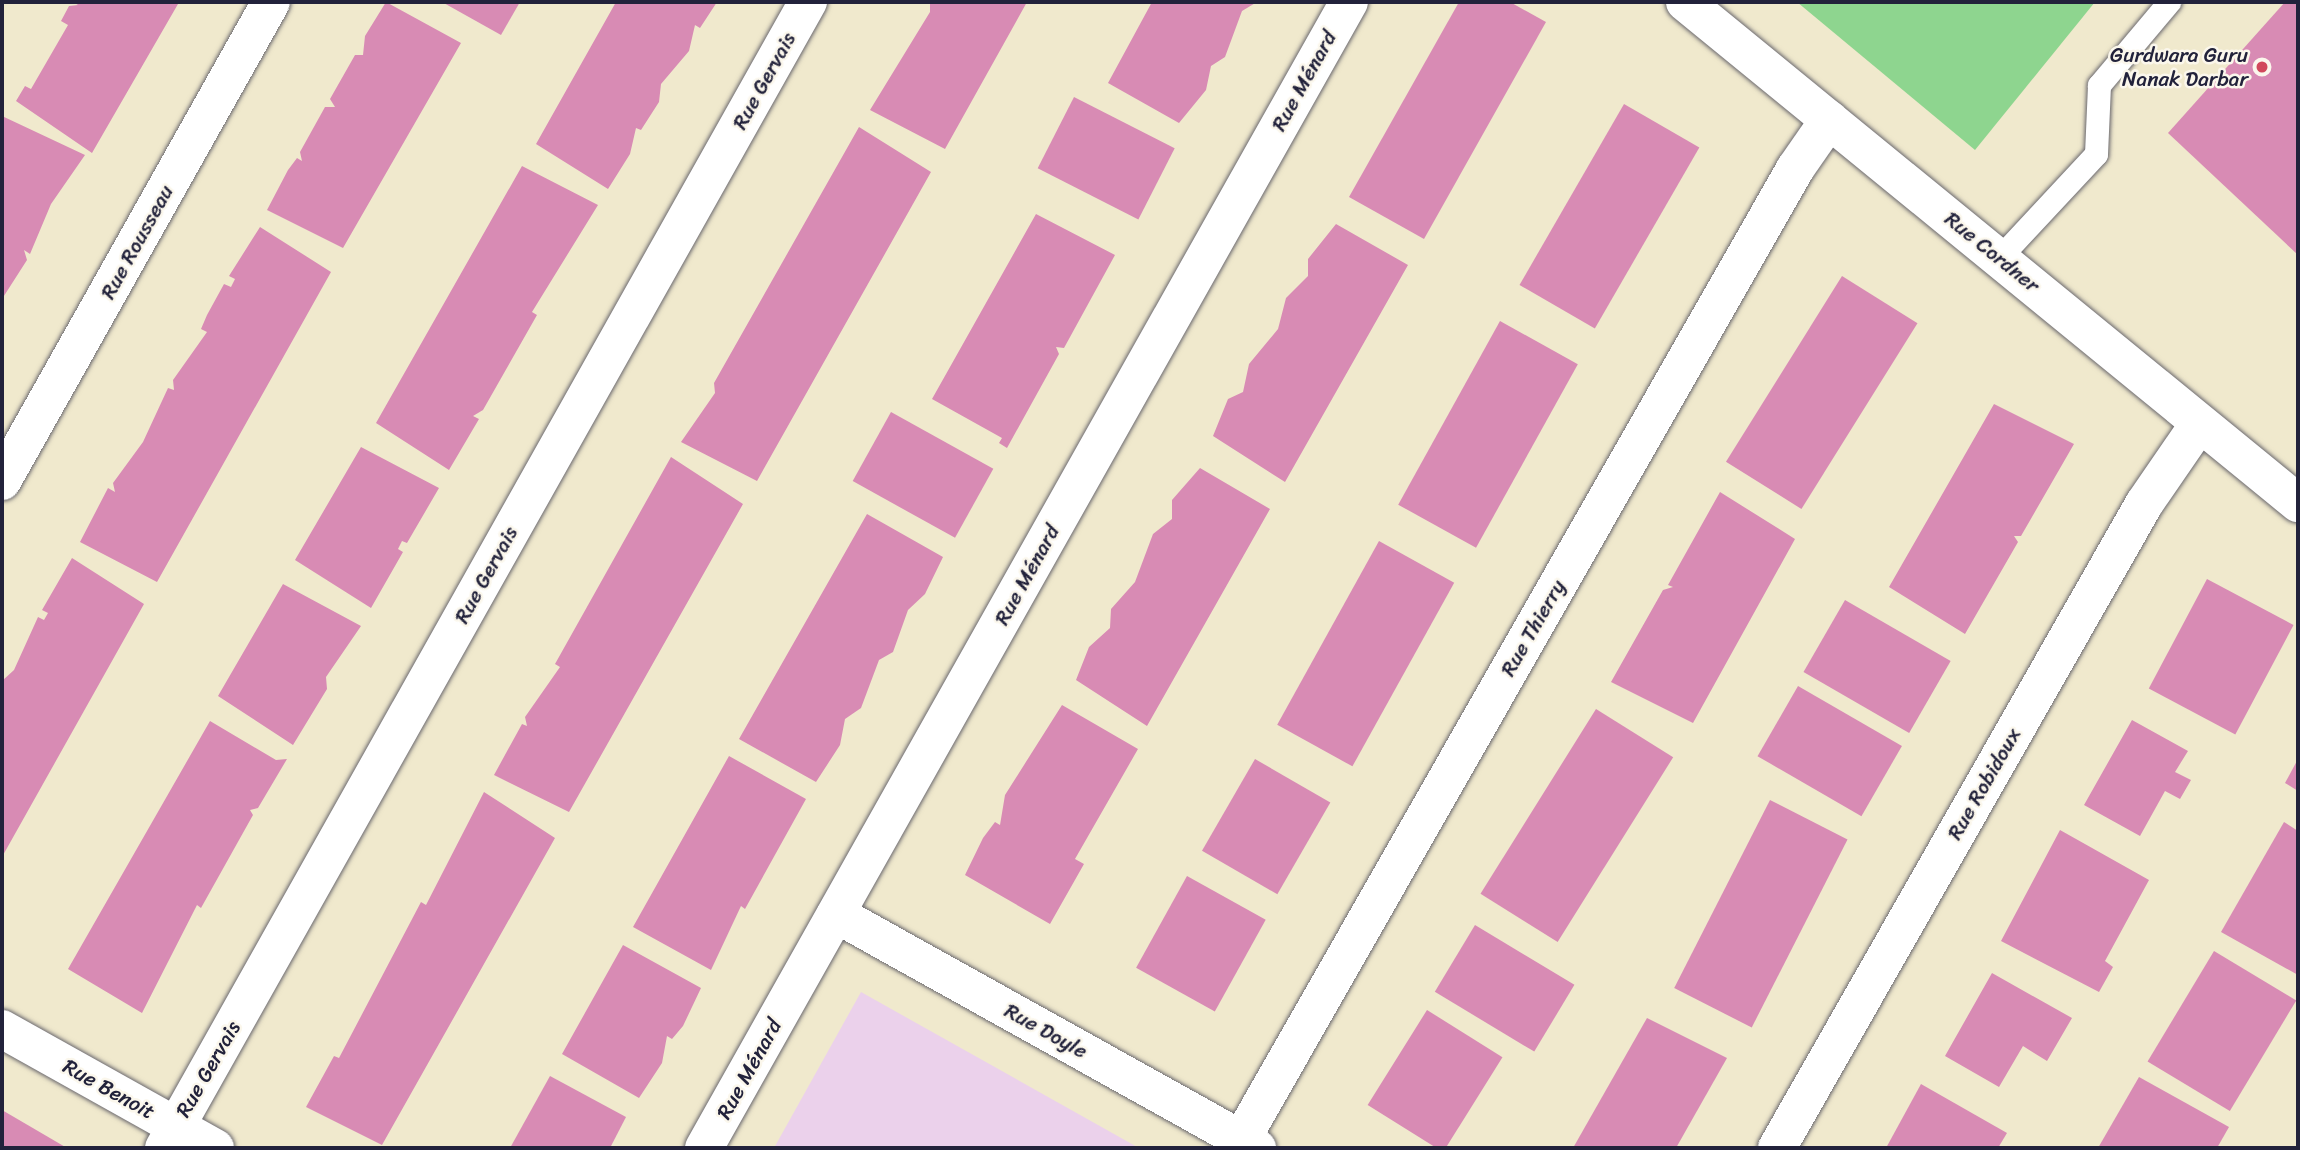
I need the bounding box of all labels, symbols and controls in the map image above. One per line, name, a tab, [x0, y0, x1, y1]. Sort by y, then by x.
street label: Rue Ménard	[1266, 27, 1342, 135]
street label: Rue Gervais	[727, 28, 801, 134]
place label: Gurdwara Guru Nanak Darbar	[2110, 42, 2248, 92]
marker: Gurdwara Guru Nanak Darbar	[2254, 59, 2270, 75]
street label: Rue Rousseau	[95, 181, 179, 303]
street label: Rue Cordner	[1940, 206, 2044, 298]
street label: Rue Ménard	[989, 521, 1065, 629]
street label: Rue Gervais	[449, 522, 523, 628]
street label: Rue Thierry	[1495, 575, 1571, 681]
street label: Rue Robidoux	[1942, 724, 2026, 844]
street label: Rue Doyle	[1000, 998, 1092, 1064]
street label: Rue Ménard	[711, 1015, 787, 1123]
street label: Rue Gervais	[170, 1016, 246, 1122]
street label: Rue Benoit	[59, 1053, 159, 1125]

